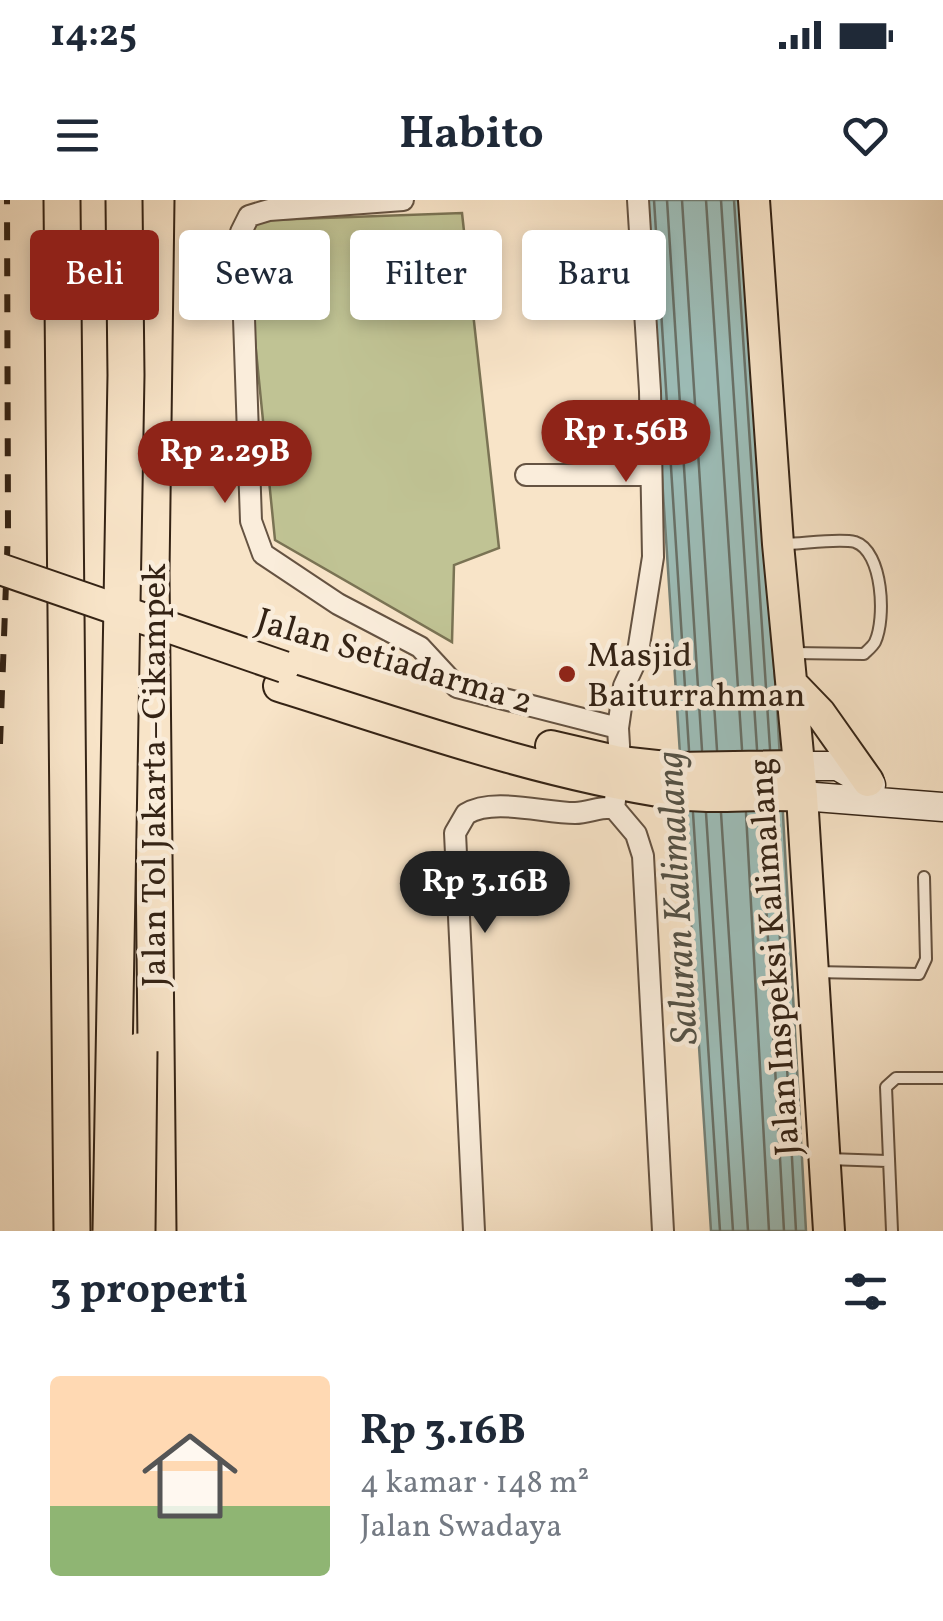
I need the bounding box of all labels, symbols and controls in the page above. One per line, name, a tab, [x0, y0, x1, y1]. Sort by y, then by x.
text: 14:25	[50, 9, 137, 62]
text: Habito	[399, 104, 544, 167]
icon: menu	[50, 108, 105, 163]
icon: heart	[838, 108, 893, 163]
chip: Beli	[30, 230, 159, 320]
chip: Sewa	[179, 230, 330, 320]
chip: Filter	[350, 230, 502, 320]
chip: Baru	[522, 230, 666, 320]
pin: Rp 1.56B	[523, 400, 729, 485]
text: Rp 1.56B	[563, 410, 689, 454]
pin: Rp 2.29B	[122, 421, 328, 506]
text: Rp 2.29B	[160, 431, 290, 475]
street label: Jalan Tol Jakarta–Cikampek	[132, 563, 180, 987]
street label: Jalan Setiadarma 2	[250, 598, 538, 728]
place label: Masjid Baiturrahman	[587, 633, 806, 721]
marker: Masjid Baiturrahman	[556, 663, 578, 685]
water label: Saluran Kalimalang	[645, 750, 714, 1046]
street label: Jalan Inspeksi Kalimalang	[738, 756, 814, 1157]
pin: Rp 3.16B	[382, 851, 588, 936]
text: Rp 3.16B	[422, 861, 548, 905]
text: 3 properti	[50, 1262, 248, 1321]
icon: filters	[838, 1264, 893, 1319]
text: Rp 3.16B	[360, 1403, 526, 1462]
icon: home	[130, 1416, 250, 1536]
text: 4 kamar · 148 m²	[360, 1462, 589, 1506]
text: Jalan Swadaya	[360, 1506, 562, 1550]

